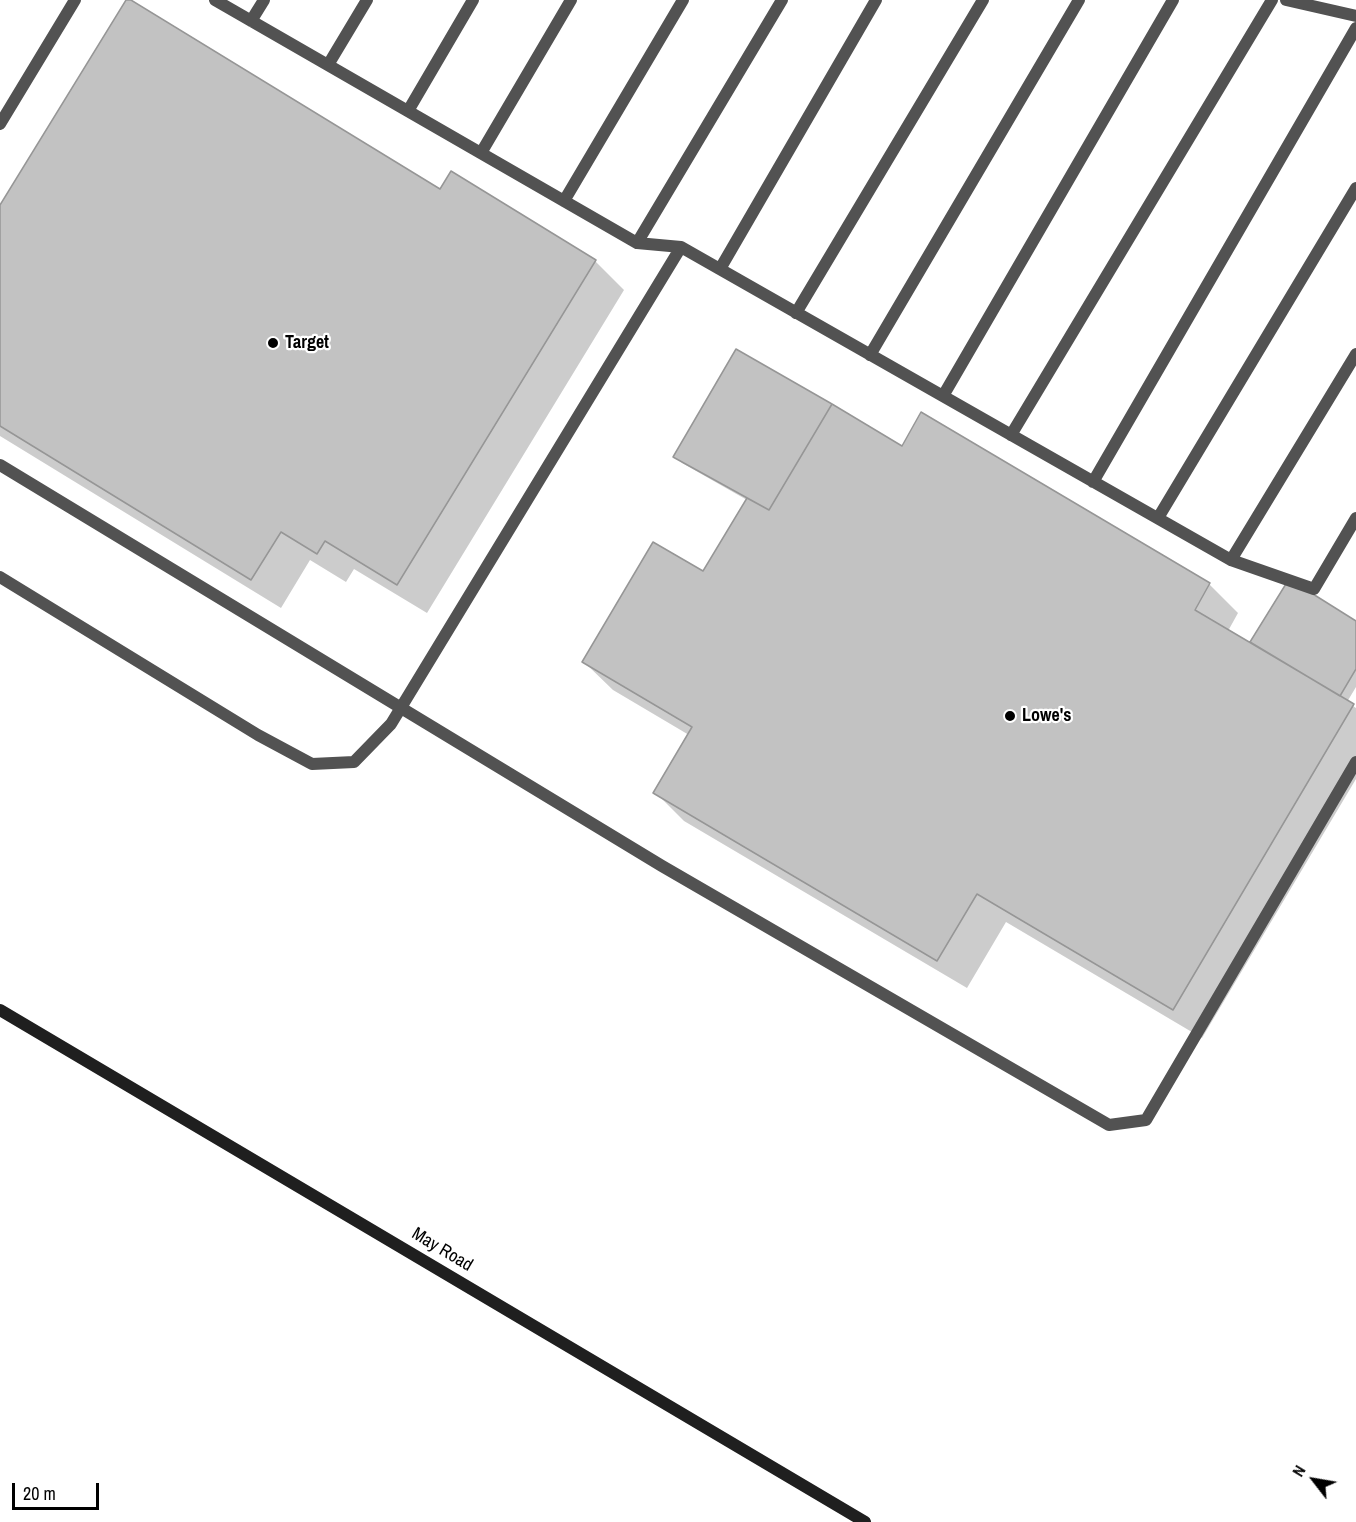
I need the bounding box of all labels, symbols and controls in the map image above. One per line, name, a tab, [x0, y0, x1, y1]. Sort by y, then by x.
place label: Target	[285, 332, 329, 354]
marker: Target	[266, 336, 280, 350]
place label: Lowe's	[1022, 705, 1071, 727]
marker: Lowe's	[1003, 709, 1017, 723]
street label: May Road	[408, 1223, 476, 1277]
north arrow	[1284, 1450, 1344, 1510]
text: N	[1287, 1461, 1310, 1480]
scale bar	[15, 1471, 102, 1509]
text: 20 m	[23, 1481, 56, 1506]

